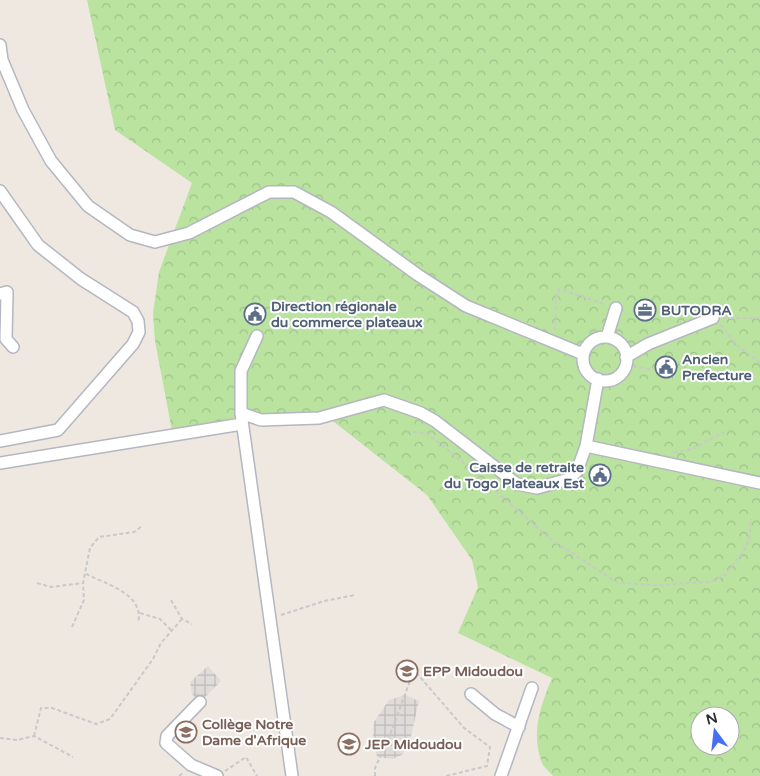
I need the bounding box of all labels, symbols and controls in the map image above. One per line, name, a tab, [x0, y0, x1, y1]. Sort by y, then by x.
place label: Direction régionale du commerce plateaux	[271, 298, 423, 331]
office icon: BUTODRA	[633, 298, 657, 322]
public building icon: Direction régionale du commerce plateaux	[243, 302, 267, 326]
place label: BUTODRA	[661, 302, 732, 319]
place label: Ancien Prefecture	[682, 351, 752, 384]
public building icon: Ancien Prefecture	[654, 355, 678, 379]
place label: Caisse de retraite du Togo Plateaux Est	[444, 459, 585, 492]
public building icon: Caisse de retraite du Togo Plateaux Est	[588, 463, 612, 487]
school or university icon: EPP Midoudou	[395, 659, 419, 683]
place label: EPP Midoudou	[423, 663, 523, 680]
north arrow	[690, 706, 740, 756]
text: N	[704, 709, 719, 729]
place label: Collège Notre Dame d'Afrique	[202, 716, 306, 749]
school or university icon: Collège Notre Dame d'Afrique	[174, 720, 198, 744]
school or university icon: JEP Midoudou	[337, 732, 361, 756]
place label: JEP Midoudou	[364, 736, 462, 753]

